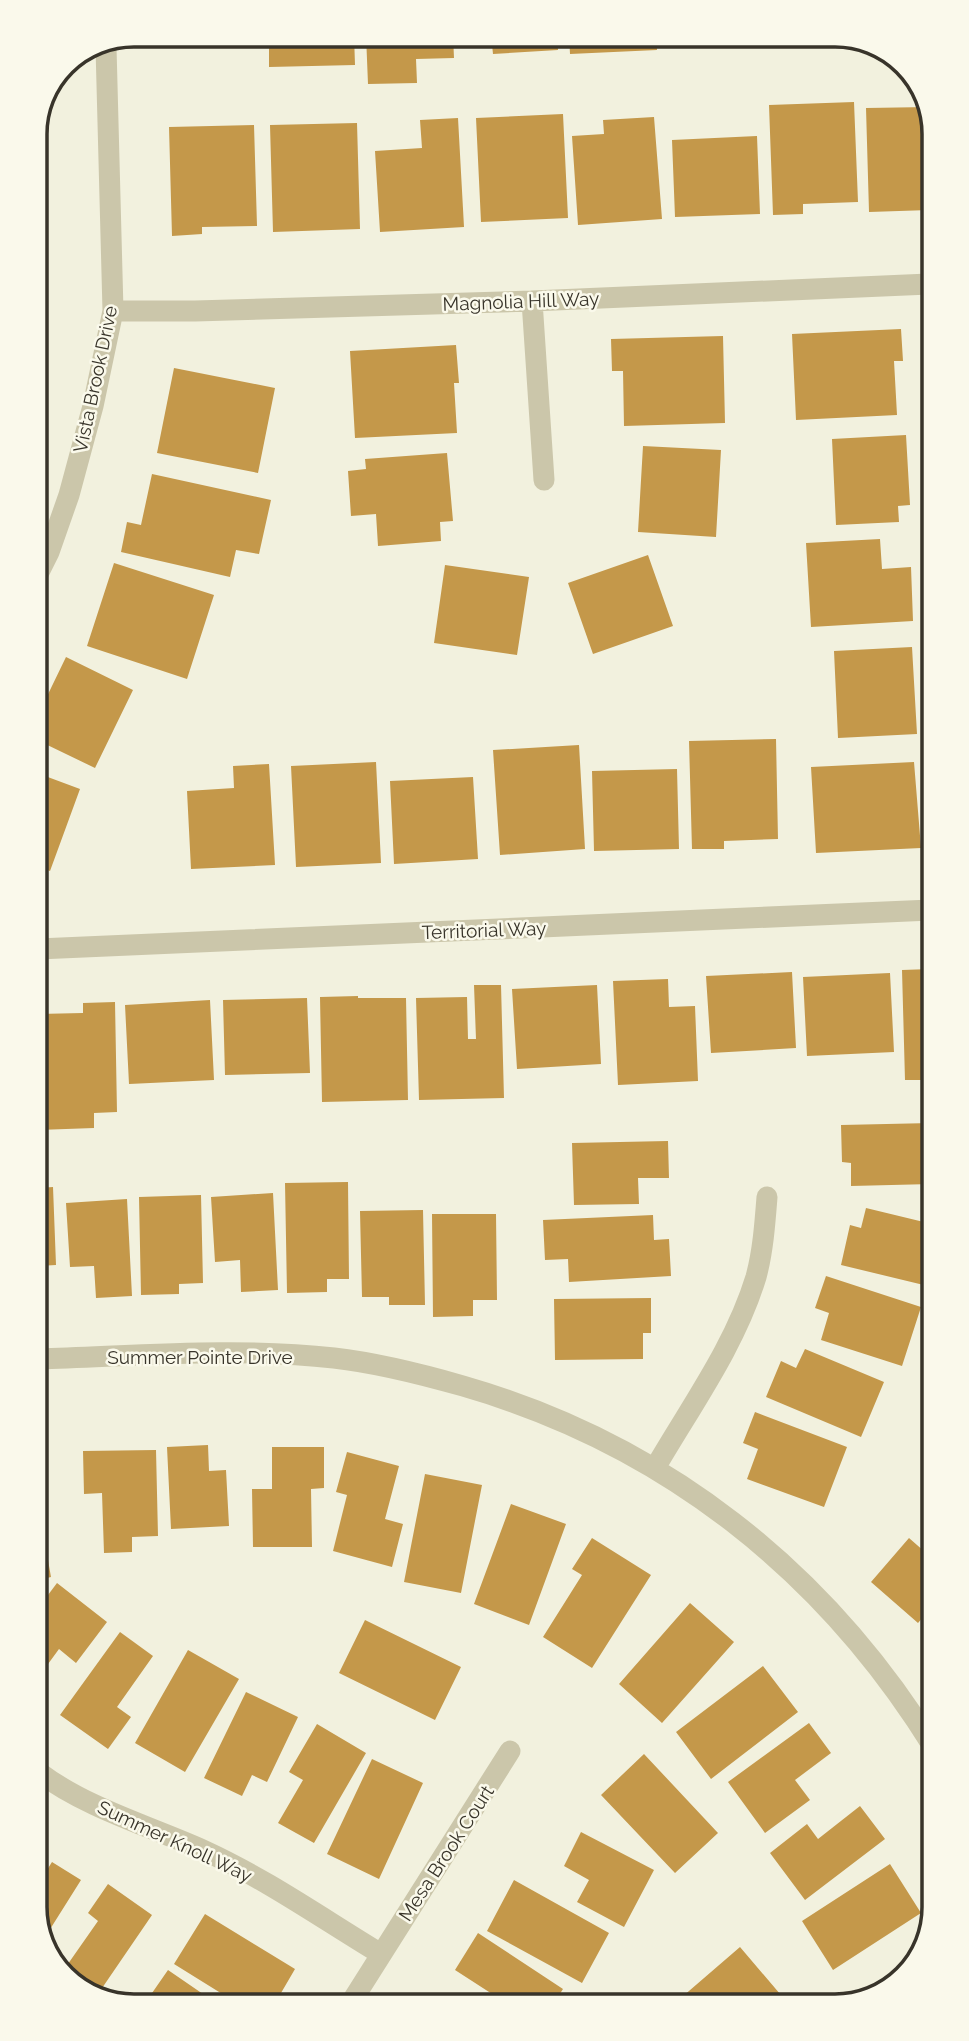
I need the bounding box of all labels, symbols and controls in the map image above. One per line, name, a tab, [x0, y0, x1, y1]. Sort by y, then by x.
street label: Magnolia Hill Way	[442, 287, 600, 315]
street label: Vista Brook Drive	[69, 304, 121, 454]
street label: Territorial Way	[421, 917, 547, 943]
street label: Summer Pointe Drive	[107, 1346, 293, 1368]
street label: Mesa Brook Court	[394, 1781, 498, 1925]
street label: Summer Knoll Way	[94, 1796, 256, 1886]

